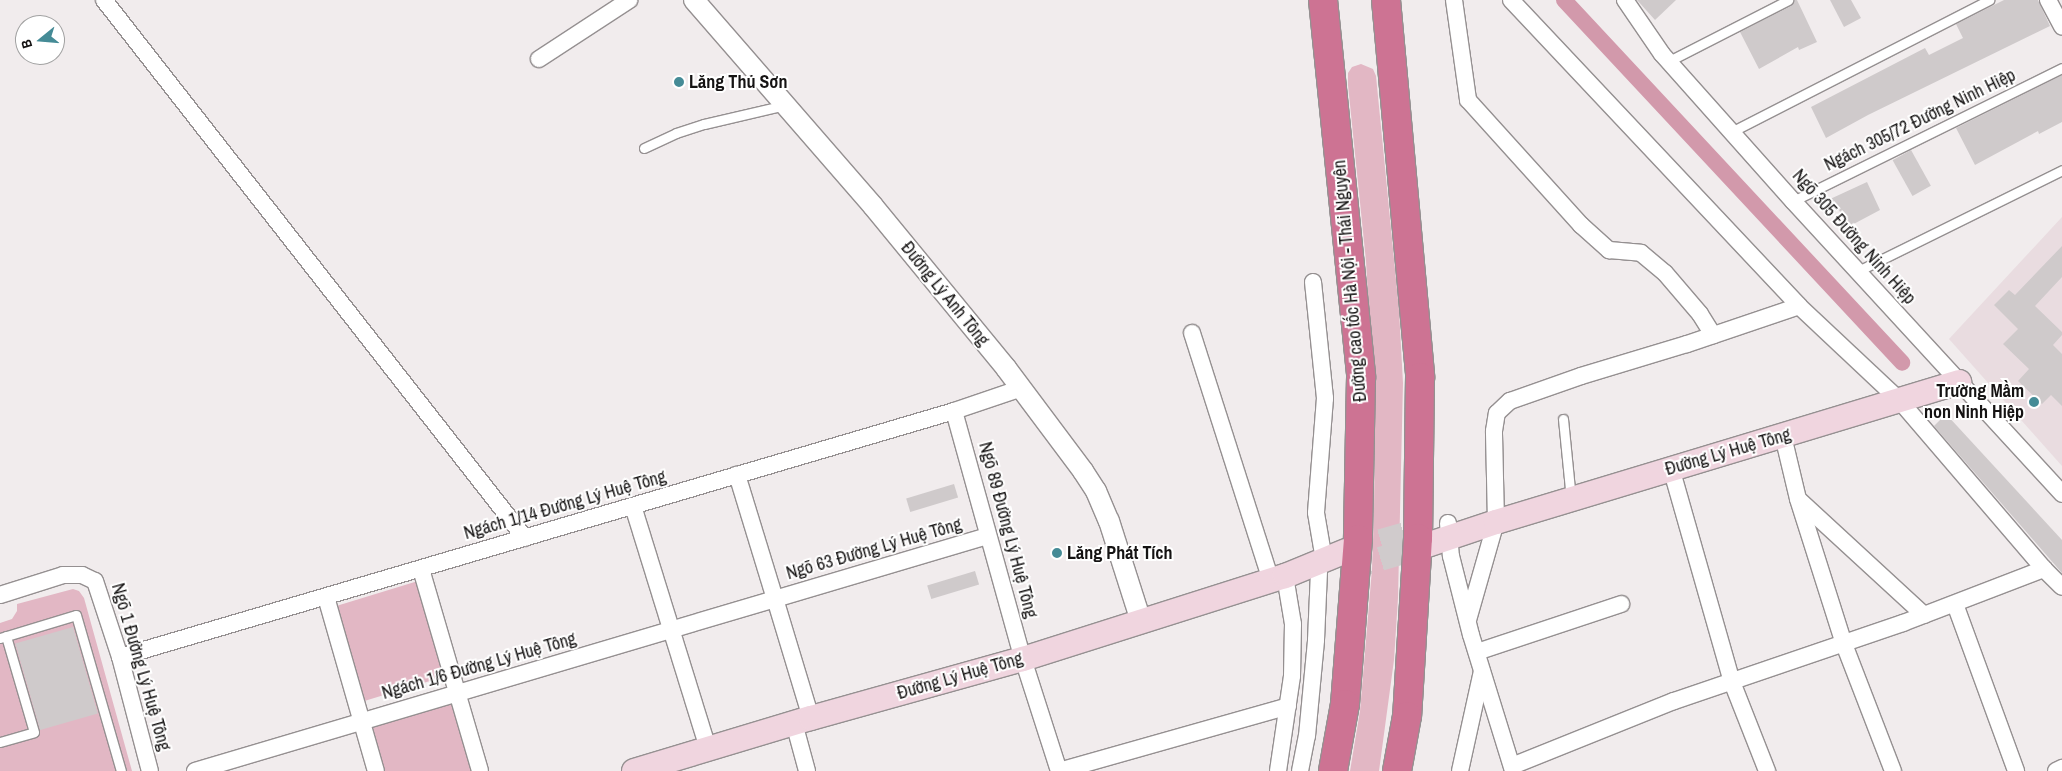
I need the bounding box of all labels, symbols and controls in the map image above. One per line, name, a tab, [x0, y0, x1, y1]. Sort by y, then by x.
north arrow	[15, 15, 65, 65]
text: B	[17, 38, 36, 51]
street label: Ngách 305/72 Đường Ninh Hiệp	[1821, 64, 2019, 176]
place label: Lăng Thủ Sơn	[689, 71, 787, 93]
marker: Lăng Thủ Sơn	[673, 76, 685, 88]
street label: Đường cao tốc Hà Nội - Thái Nguyên	[1329, 159, 1371, 403]
street label: Ngõ 305 Đường Ninh Hiệp	[1788, 165, 1920, 309]
street label: Đường Lý Anh Tông	[896, 237, 994, 351]
place label: Trường Mầm non Ninh Hiệp	[1924, 381, 2024, 424]
marker: Trường Mầm non Ninh Hiệp	[2028, 396, 2040, 408]
street label: Đường Lý Huệ Tông	[1663, 424, 1793, 480]
street label: Ngõ 89 Đường Lý Huệ Tông	[974, 439, 1042, 621]
street label: Ngách 1/14 Đường Lý Huệ Tông	[461, 466, 669, 544]
street label: Ngõ 63 Đường Lý Huệ Tông	[784, 514, 964, 584]
place label: Lăng Phát Tích	[1067, 542, 1173, 564]
marker: Lăng Phát Tích	[1051, 547, 1063, 559]
street label: Ngõ 1 Đường Lý Huệ Tông	[107, 581, 175, 753]
street label: Ngách 1/6 Đường Lý Huệ Tông	[379, 628, 579, 704]
street label: Đường Lý Huệ Tông	[895, 648, 1025, 704]

